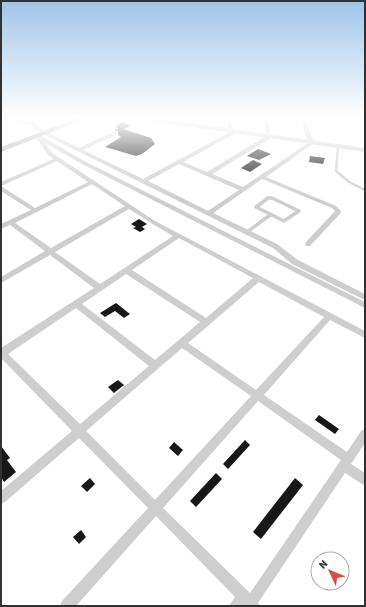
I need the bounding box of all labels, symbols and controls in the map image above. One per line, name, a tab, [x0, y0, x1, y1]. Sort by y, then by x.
north arrow	[310, 551, 350, 591]
text: N	[315, 557, 331, 572]

